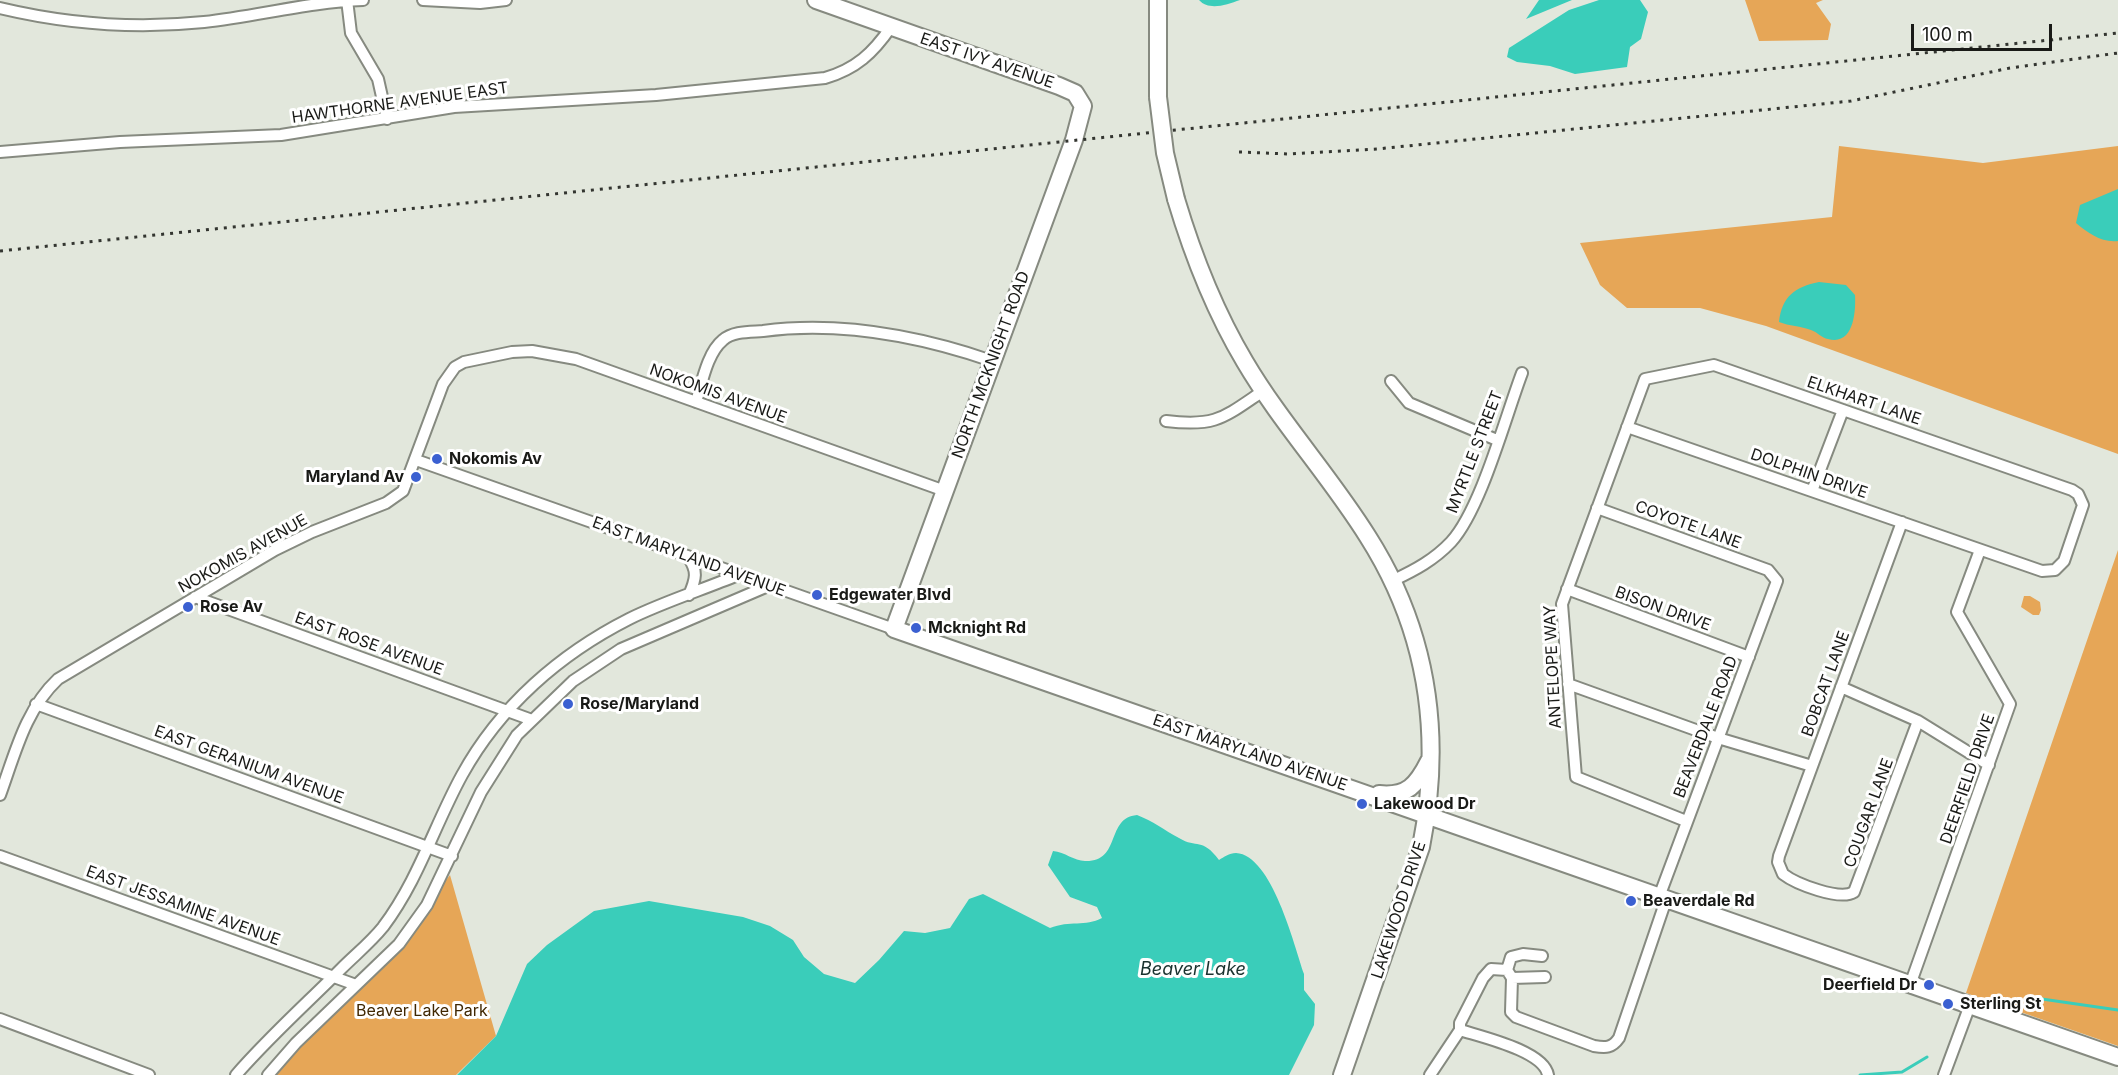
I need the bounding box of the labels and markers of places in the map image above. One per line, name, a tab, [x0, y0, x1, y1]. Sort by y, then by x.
place label: Nokomis Av	[449, 449, 542, 469]
marker: Nokomis Av	[430, 452, 444, 466]
place label: Maryland Av	[305, 467, 404, 487]
marker: Maryland Av	[409, 470, 423, 484]
place label: Edgewater Blvd	[829, 585, 951, 605]
marker: Edgewater Blvd	[810, 588, 824, 602]
place label: Rose Av	[200, 597, 263, 617]
marker: Rose Av	[181, 600, 195, 614]
place label: Mcknight Rd	[928, 618, 1026, 638]
marker: Mcknight Rd	[909, 621, 923, 635]
place label: Rose/Maryland	[580, 694, 699, 714]
marker: Rose/Maryland	[561, 697, 575, 711]
place label: Lakewood Dr	[1374, 794, 1476, 814]
marker: Lakewood Dr	[1355, 797, 1369, 811]
place label: Beaverdale Rd	[1643, 891, 1755, 911]
marker: Beaverdale Rd	[1624, 894, 1638, 908]
place label: Deerfield Dr	[1823, 975, 1917, 995]
marker: Deerfield Dr	[1922, 978, 1936, 992]
place label: Sterling St	[1960, 994, 2041, 1014]
marker: Sterling St	[1941, 997, 1955, 1011]

